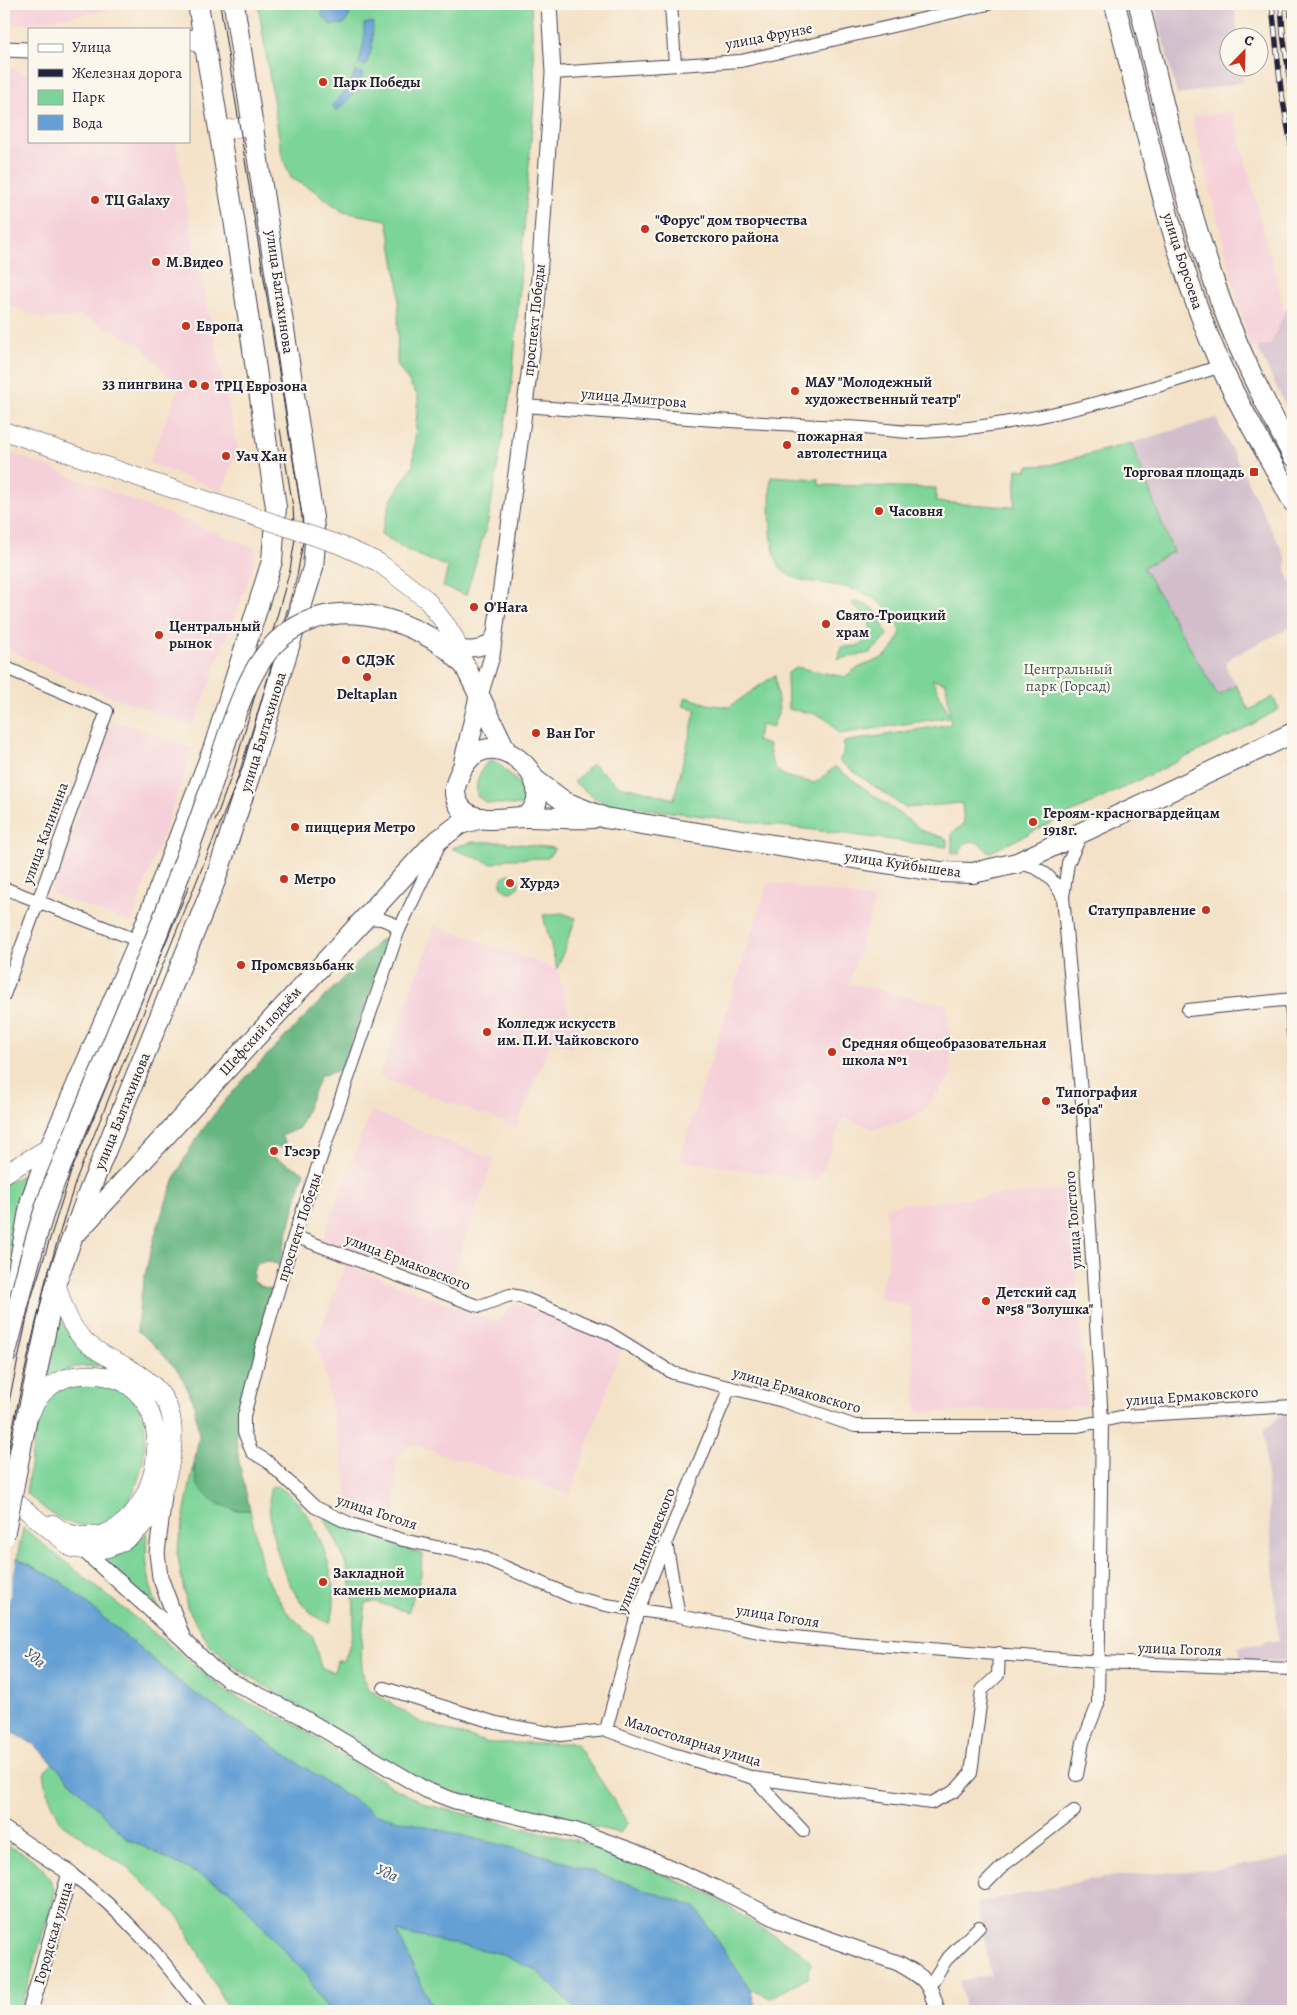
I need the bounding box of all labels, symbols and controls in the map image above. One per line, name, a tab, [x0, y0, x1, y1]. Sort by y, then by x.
street label: улица Фрунзе	[723, 18, 814, 54]
legend	[28, 28, 190, 142]
north arrow	[1220, 28, 1270, 78]
text: С	[1241, 30, 1257, 51]
text: Улица	[72, 37, 111, 57]
text: Железная дорога	[72, 63, 182, 83]
place label: Парк Победы	[333, 72, 421, 92]
marker: Парк Победы	[317, 76, 329, 88]
text: Парк	[72, 87, 105, 107]
text: Вода	[72, 113, 103, 133]
place label: ТЦ Galaxy	[105, 190, 171, 210]
marker: ТЦ Galaxy	[89, 194, 101, 206]
street label: улица Борсоева	[1158, 209, 1208, 312]
place label: "Форус" дом творчества Советского района	[655, 210, 808, 247]
marker: "Форус" дом творчества Советского района	[639, 223, 651, 235]
street label: улица Балтахинова	[261, 228, 299, 355]
place label: М.Видео	[166, 252, 224, 272]
marker: М.Видео	[150, 256, 162, 268]
street label: проспект Победы	[518, 263, 550, 377]
place label: Европа	[196, 316, 244, 336]
marker: Европа	[180, 320, 192, 332]
place label: МАУ "Молодежный художественный театр"	[805, 372, 961, 409]
place label: 33 пингвина	[102, 374, 184, 394]
place label: ТРЦ Еврозона	[215, 376, 308, 396]
marker: 33 пингвина	[187, 378, 199, 390]
marker: ТРЦ Еврозона	[199, 380, 211, 392]
street label: улица Дмитрова	[579, 383, 688, 413]
marker: МАУ "Молодежный художественный театр"	[789, 385, 801, 397]
place label: пожарная автолестница	[797, 426, 888, 463]
marker: пожарная автолестница	[781, 439, 793, 451]
place label: Уач Хан	[236, 446, 287, 466]
marker: Уач Хан	[220, 450, 232, 462]
place label: Торговая площадь	[1124, 462, 1244, 482]
marker: Торговая площадь	[1248, 466, 1260, 478]
place label: Часовня	[889, 501, 944, 521]
marker: Часовня	[873, 505, 885, 517]
place label: O'Hara	[484, 597, 529, 617]
marker: O'Hara	[468, 601, 480, 613]
place label: Свято-Троицкий храм	[836, 605, 946, 642]
place label: Центральный рынок	[169, 616, 261, 653]
marker: Свято-Троицкий храм	[820, 618, 832, 630]
marker: Центральный рынок	[153, 629, 165, 641]
place label: СДЭК	[356, 650, 395, 670]
marker: СДЭК	[340, 654, 352, 666]
park label: Центральный парк (Горсад)	[1023, 659, 1113, 696]
street label: улица Балтахинова	[235, 669, 291, 795]
marker: Deltaplan	[361, 671, 373, 683]
place label: Deltaplan	[336, 684, 398, 704]
place label: Ван Гог	[546, 723, 596, 743]
marker: Ван Гог	[530, 727, 542, 739]
street label: улица Калинина	[17, 779, 73, 888]
place label: Героям-красногвардейцам 1918г.	[1043, 803, 1220, 840]
marker: Героям-красногвардейцам 1918г.	[1027, 816, 1039, 828]
place label: пиццерия Метро	[305, 817, 416, 837]
marker: пиццерия Метро	[289, 821, 301, 833]
street label: улица Куйбышева	[843, 846, 962, 882]
place label: Метро	[294, 869, 336, 889]
marker: Метро	[278, 873, 290, 885]
place label: Хурдэ	[520, 873, 560, 893]
marker: Хурдэ	[504, 877, 516, 889]
place label: Статуправление	[1088, 900, 1196, 920]
marker: Статуправление	[1200, 904, 1212, 916]
place label: Промсвязьбанк	[251, 955, 354, 975]
marker: Промсвязьбанк	[235, 959, 247, 971]
street label: Шефский подъём	[214, 982, 306, 1080]
place label: Колледж искусств им. П.И. Чайковского	[497, 1013, 639, 1050]
marker: Колледж искусств им. П.И. Чайковского	[481, 1026, 493, 1038]
place label: Средняя общеобразовательная школа №1	[842, 1033, 1047, 1070]
marker: Средняя общеобразовательная школа №1	[826, 1046, 838, 1058]
street label: улица Балтахинова	[89, 1049, 155, 1173]
place label: Типография "Зебра"	[1056, 1082, 1138, 1119]
marker: Типография "Зебра"	[1040, 1095, 1052, 1107]
place label: Гэсэр	[284, 1141, 320, 1161]
marker: Гэсэр	[268, 1145, 280, 1157]
street label: проспект Победы	[272, 1170, 326, 1284]
street label: улица Толстого	[1060, 1170, 1086, 1271]
street label: улица Ермаковского	[342, 1229, 473, 1295]
place label: Детский сад №58 "Золушка"	[996, 1282, 1094, 1319]
marker: Детский сад №58 "Золушка"	[980, 1295, 992, 1307]
street label: улица Ермаковского	[730, 1362, 863, 1418]
street label: улица Ермаковского	[1124, 1381, 1259, 1411]
street label: улица Ляпидевского	[612, 1485, 680, 1616]
street label: улица Гоголя	[333, 1489, 420, 1534]
place label: Закладной камень мемориала	[333, 1563, 458, 1600]
marker: Закладной камень мемориала	[317, 1576, 329, 1588]
street label: улица Гоголя	[734, 1599, 821, 1632]
street label: улица Гоголя	[1137, 1638, 1222, 1660]
water label: Уда	[20, 1643, 50, 1673]
street label: Малостолярная улица	[622, 1711, 764, 1771]
water label: Уда	[373, 1859, 401, 1887]
street label: Городская улица	[29, 1879, 77, 1987]

